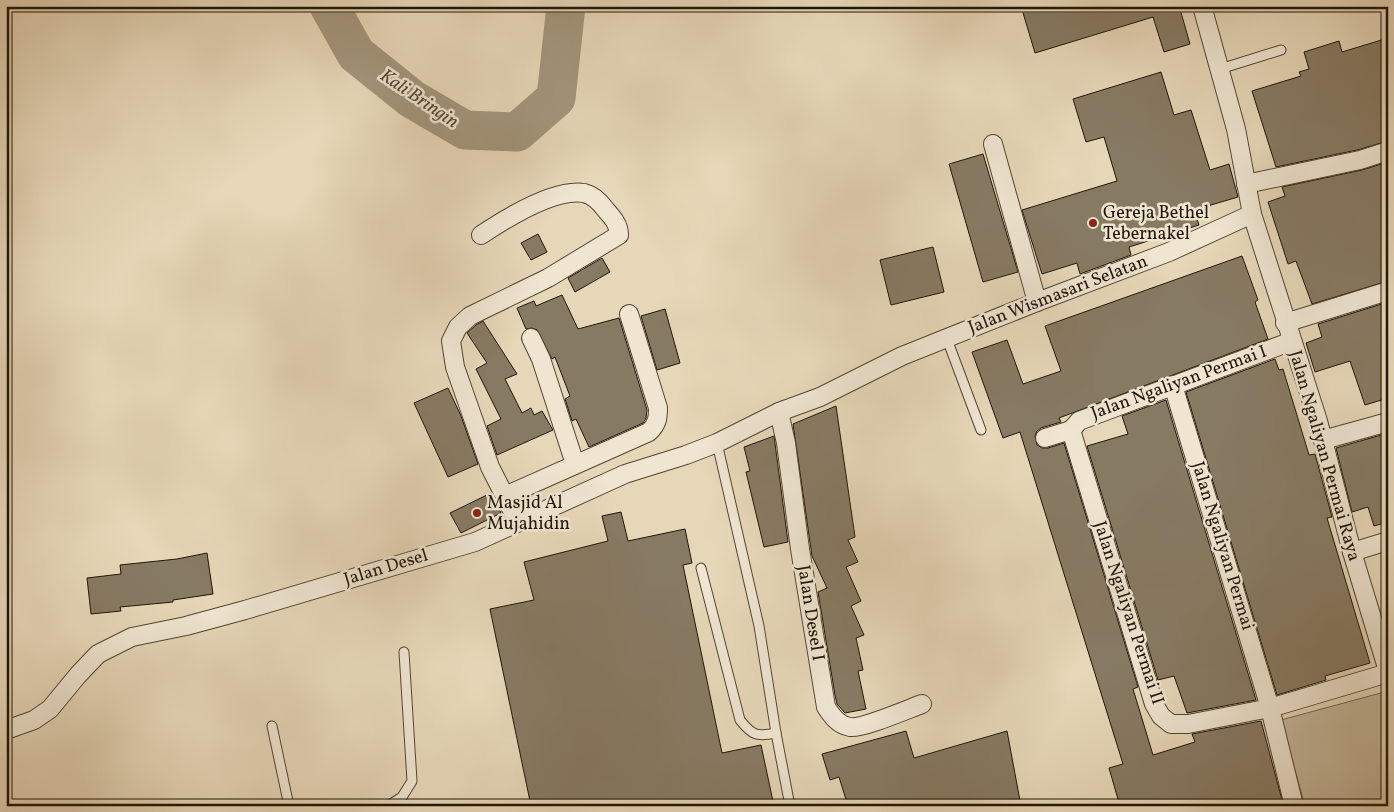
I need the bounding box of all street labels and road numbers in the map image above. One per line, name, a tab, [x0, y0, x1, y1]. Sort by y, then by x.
street label: Jalan Wismasari Selatan	[965, 249, 1152, 341]
street label: Jalan Ngaliyan Permai I	[1088, 340, 1270, 426]
street label: Jalan Ngaliyan Permai Raya	[1282, 348, 1366, 564]
street label: Jalan Ngaliyan Permai	[1184, 458, 1260, 634]
street label: Jalan Ngaliyan Permai II	[1086, 518, 1170, 708]
street label: Jalan Desel	[341, 543, 431, 593]
street label: Jalan Desel I	[790, 563, 830, 663]

